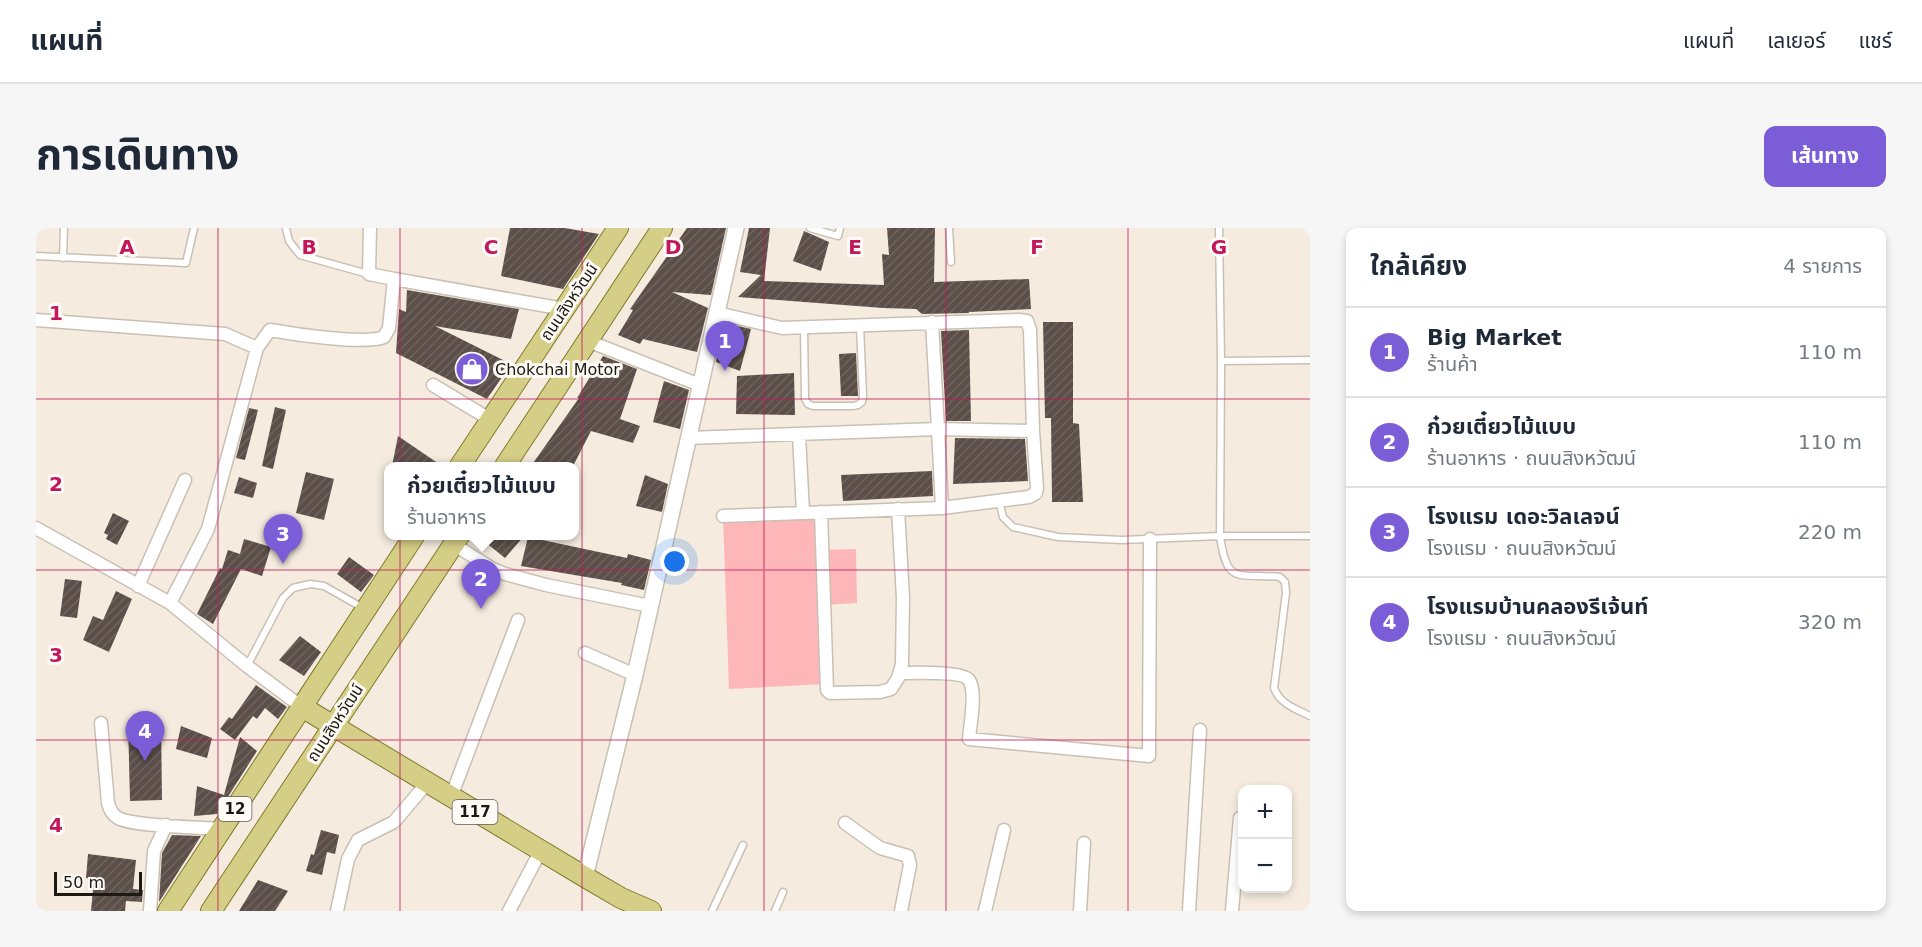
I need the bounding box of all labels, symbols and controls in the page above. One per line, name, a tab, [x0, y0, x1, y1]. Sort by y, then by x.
text: แผนที่	[30, 24, 103, 57]
text: แผนที่	[1683, 29, 1734, 53]
text: เลเยอร์	[1767, 29, 1826, 53]
text: แชร์	[1859, 29, 1892, 53]
button: เส้นทาง	[1764, 126, 1886, 187]
text: การเดินทาง	[36, 130, 239, 179]
text: A	[119, 235, 135, 259]
text: B	[301, 235, 317, 259]
text: C	[484, 235, 498, 259]
text: D	[665, 235, 681, 259]
text: E	[848, 235, 862, 259]
text: F	[1030, 235, 1044, 259]
text: G	[1211, 235, 1227, 259]
text: ใกล้เคียง	[1370, 251, 1467, 281]
text: 4 รายการ	[1783, 254, 1862, 278]
street label: ถนนสิงหวัฒน์	[536, 260, 602, 344]
text: 1	[49, 301, 63, 325]
pin: 1	[706, 322, 744, 371]
text: Big Market	[1427, 325, 1562, 350]
text: 1	[1383, 340, 1396, 364]
text: 110 m	[1798, 340, 1862, 364]
shop icon: Chokchai Motor	[454, 351, 490, 387]
text: ร้านค้า	[1427, 352, 1478, 376]
place label: Chokchai Motor	[495, 360, 620, 379]
text: ก๋วยเตี๋ยวไม้แบบ	[1427, 414, 1576, 439]
text: 2	[1383, 430, 1396, 454]
text: 110 m	[1798, 430, 1862, 454]
text: ร้านอาหาร · ถนนสิงหวัฒน์	[1427, 446, 1636, 470]
popup	[384, 462, 579, 540]
text: 2	[49, 472, 63, 496]
text: ก๋วยเตี๋ยวไม้แบบ	[407, 473, 556, 498]
text: โรงแรม เดอะวิลเลจน์	[1427, 504, 1620, 529]
text: ร้านอาหาร	[407, 505, 486, 529]
pin: 3	[264, 514, 302, 564]
text: 3	[1383, 520, 1396, 544]
text: 220 m	[1798, 520, 1862, 544]
text: โรงแรม · ถนนสิงหวัฒน์	[1427, 536, 1616, 560]
your location	[660, 547, 689, 576]
pin: 2	[462, 560, 500, 609]
text: โรงแรมบ้านคลองรีเจ้นท์	[1427, 594, 1648, 619]
text: 4	[1383, 610, 1396, 634]
text: 320 m	[1798, 610, 1862, 634]
text: โรงแรม · ถนนสิงหวัฒน์	[1427, 626, 1616, 650]
text: 3	[49, 643, 63, 667]
street label: ถนนสิงหวัฒน์	[303, 681, 367, 765]
pin: 4	[126, 712, 164, 761]
map controls	[1238, 785, 1292, 893]
button: +	[1238, 785, 1292, 839]
road number: 12	[218, 797, 252, 821]
road number: 117	[452, 800, 498, 824]
text: 4	[49, 813, 63, 837]
button: −	[1238, 839, 1292, 893]
scale bar	[54, 869, 142, 896]
text: 50 m	[63, 873, 104, 892]

